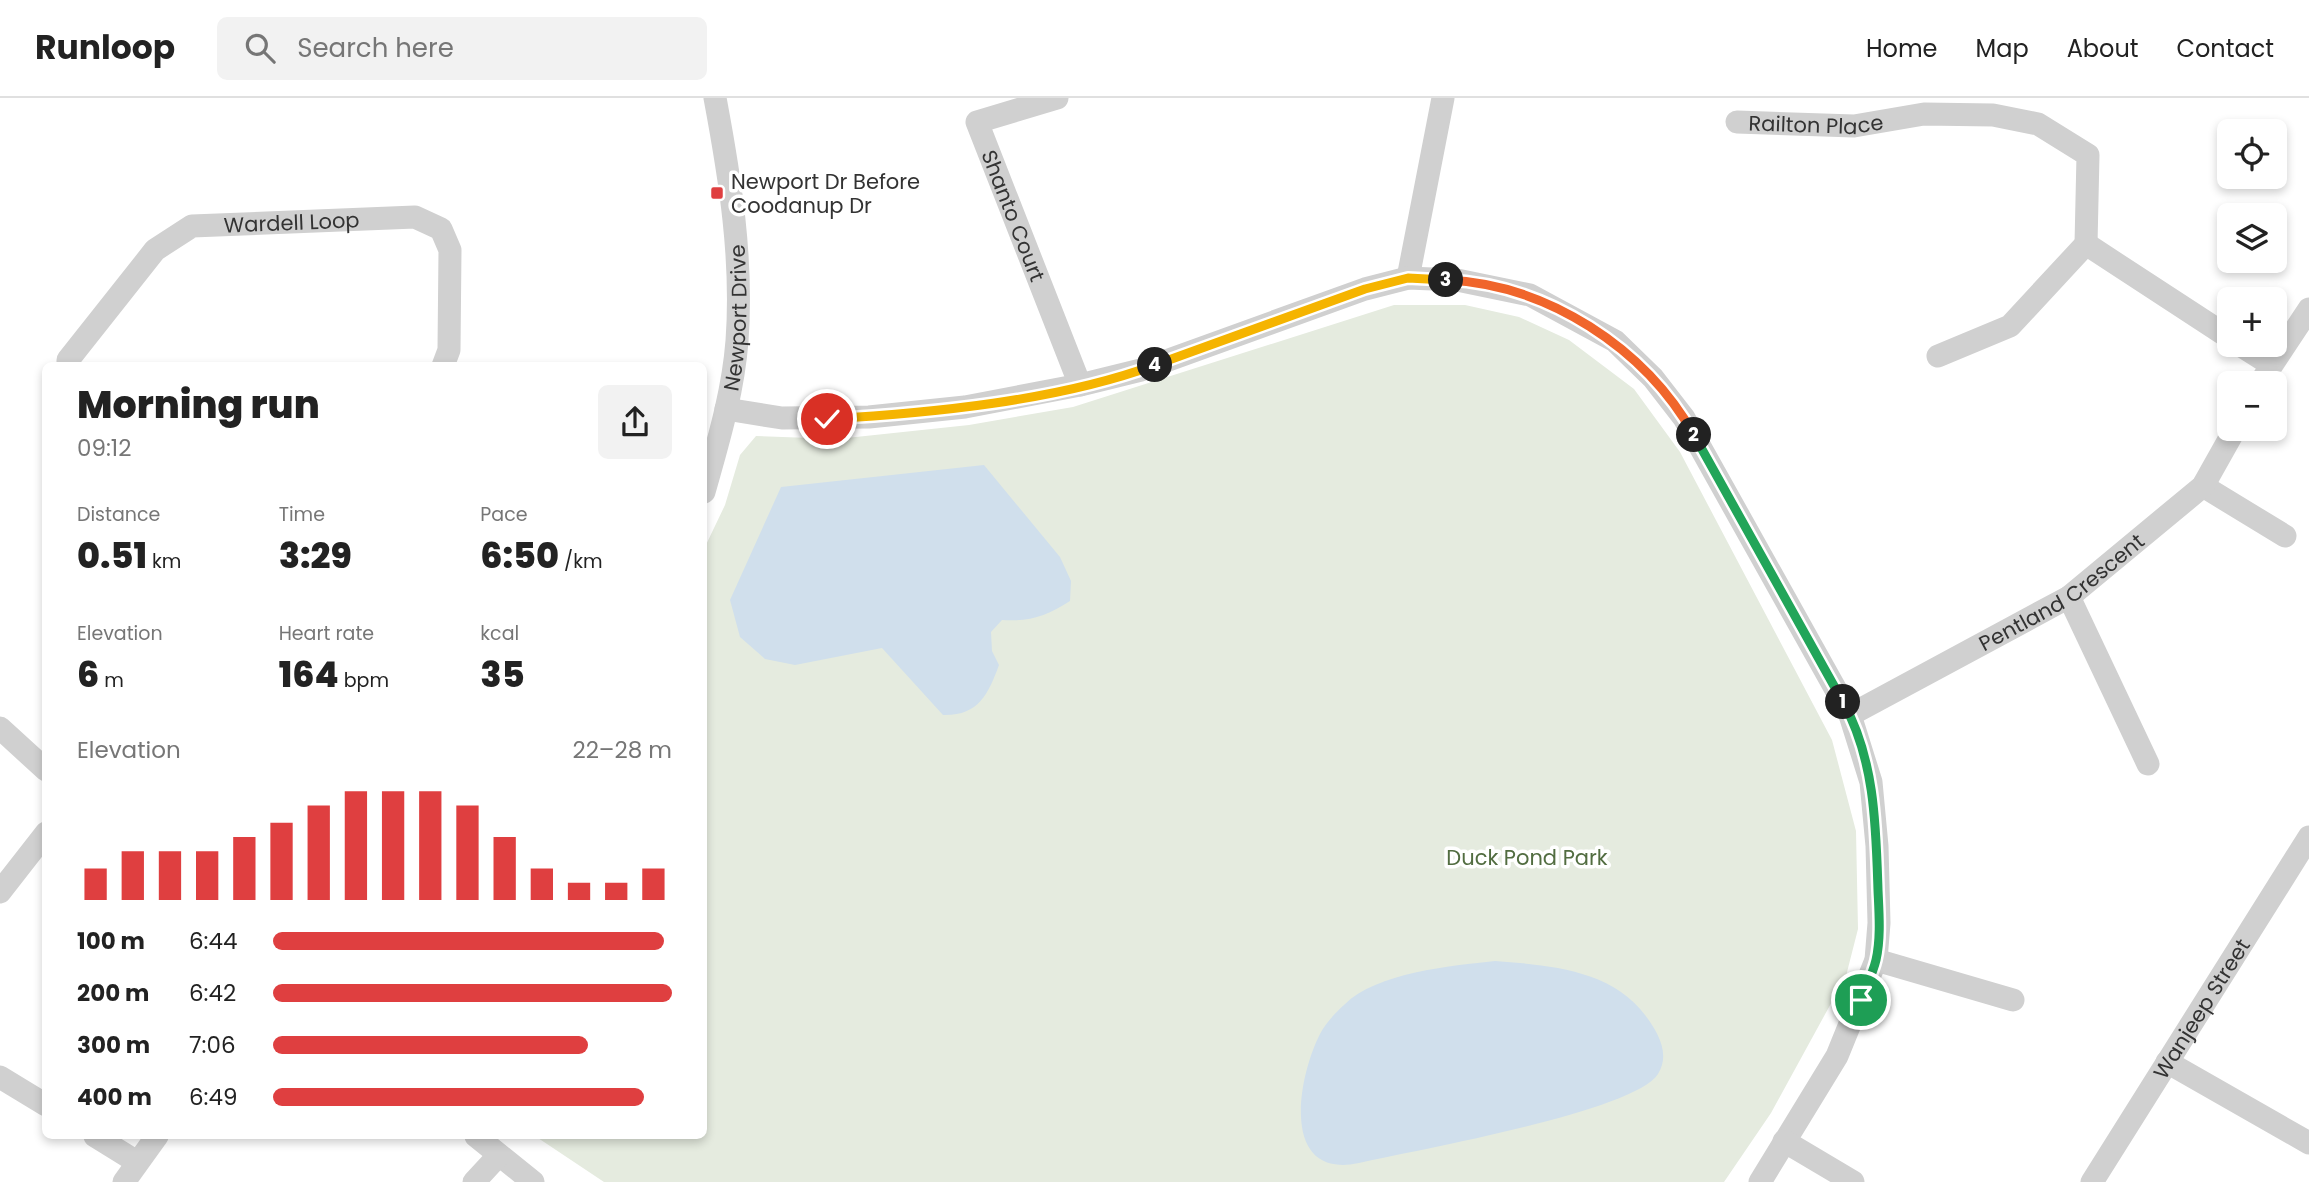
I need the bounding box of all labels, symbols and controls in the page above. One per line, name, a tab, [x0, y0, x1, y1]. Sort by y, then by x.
search box	[217, 17, 707, 80]
text: Runloop	[35, 24, 175, 71]
icon: search	[241, 29, 279, 67]
text: Search here	[297, 30, 454, 66]
text: Home	[1866, 32, 1938, 65]
text: Map	[1976, 32, 2029, 65]
text: About	[2067, 32, 2138, 65]
text: Contact	[2176, 32, 2274, 65]
street label: Railton Place	[1748, 107, 1885, 141]
map controls	[2217, 119, 2287, 441]
button: locate	[2217, 119, 2287, 189]
street label: Shanto Court	[975, 146, 1052, 285]
place label: Newport Dr Before Coodanup Dr	[731, 167, 920, 220]
marker: Newport Dr Before Coodanup Dr	[709, 185, 725, 201]
button: layers	[2217, 203, 2287, 273]
street label: Wardell Loop	[223, 205, 360, 239]
street label: Newport Drive	[716, 244, 753, 393]
pin: 3	[1428, 262, 1464, 298]
text: 3	[1440, 266, 1451, 293]
button: +	[2217, 287, 2287, 357]
pin: 4	[1138, 348, 1172, 382]
text: 4	[1148, 351, 1161, 378]
button: −	[2217, 371, 2287, 441]
text: Morning run	[77, 378, 320, 431]
button: share	[598, 385, 672, 459]
pin	[797, 389, 857, 449]
icon: check	[808, 400, 846, 438]
pin: 2	[1676, 418, 1712, 452]
text: 2	[1688, 421, 1699, 448]
text: 09:12	[77, 432, 131, 464]
text: Distance	[77, 501, 160, 528]
text: Time	[279, 501, 325, 528]
text: Pace	[480, 501, 528, 528]
street label: Pentland Crescent	[1973, 526, 2150, 658]
text: 0.51	[77, 531, 147, 580]
text: 3:29	[279, 531, 352, 580]
text: 6:50	[480, 531, 559, 580]
text: km	[147, 548, 181, 575]
text: /km	[559, 548, 603, 575]
text: Elevation	[77, 620, 163, 647]
text: Heart rate	[279, 620, 374, 647]
text: kcal	[480, 620, 519, 647]
text: 6	[77, 650, 99, 699]
text: 164	[279, 650, 339, 699]
text: 35	[480, 650, 525, 699]
text: m	[99, 667, 124, 694]
text: bpm	[339, 667, 389, 694]
pin: 1	[1826, 684, 1860, 720]
text: 1	[1839, 688, 1846, 715]
text: Elevation	[77, 734, 181, 766]
text: 22–28 m	[572, 734, 672, 766]
park label: Duck Pond Park	[1446, 843, 1608, 872]
text: 100 m	[77, 925, 145, 957]
text: 6:44	[189, 925, 237, 957]
street label: Wanjeep Street	[2146, 933, 2256, 1084]
pin	[1831, 970, 1891, 1030]
text: 200 m	[77, 977, 149, 1009]
text: 6:42	[189, 977, 236, 1009]
icon: arrive	[1842, 981, 1880, 1019]
text: 300 m	[77, 1029, 150, 1061]
text: 7:06	[189, 1029, 236, 1061]
text: 400 m	[77, 1081, 152, 1113]
text: 6:49	[189, 1081, 237, 1113]

